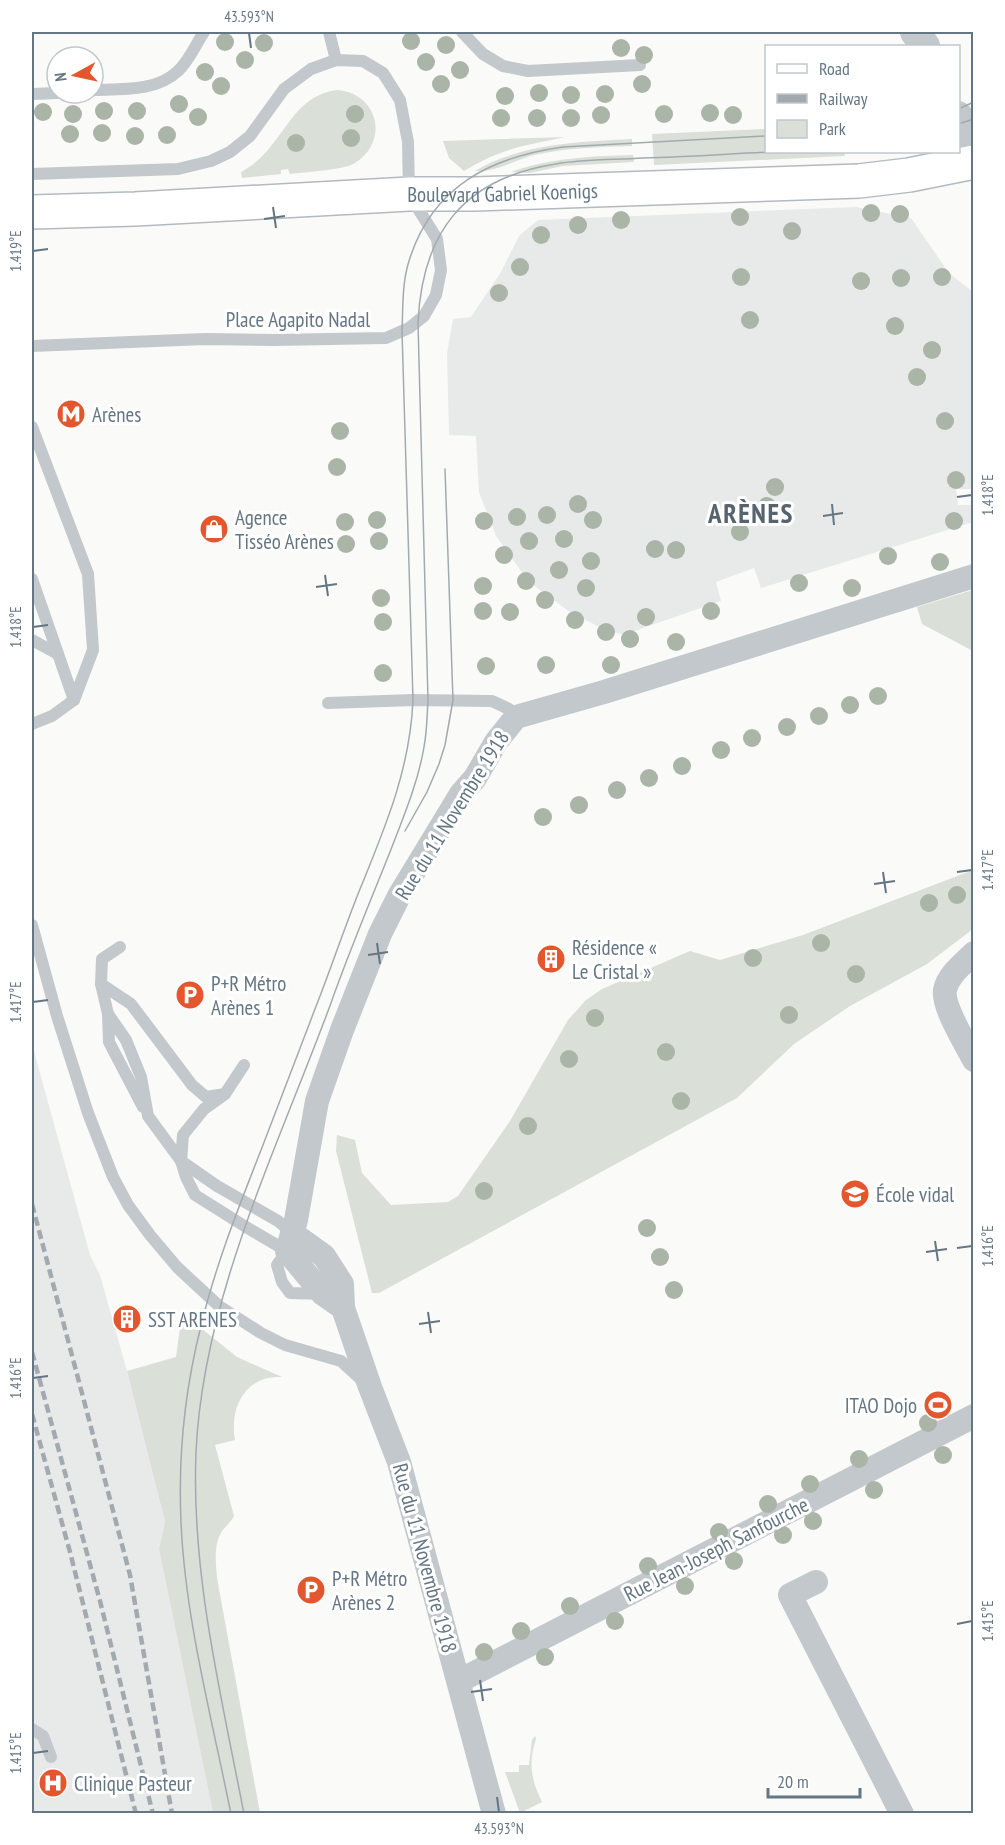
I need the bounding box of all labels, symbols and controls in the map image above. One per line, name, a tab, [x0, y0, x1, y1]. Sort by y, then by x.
text: 43.593°N	[224, 7, 274, 26]
north arrow	[45, 45, 105, 105]
legend	[765, 45, 960, 153]
text: Road	[819, 57, 850, 80]
text: N	[50, 71, 71, 83]
text: Railway	[819, 87, 868, 110]
text: Park	[819, 117, 846, 140]
street label: Boulevard Gabriel Koenigs	[407, 176, 598, 208]
text: 1.419°E	[6, 230, 25, 272]
street label: Place Agapito Nadal	[226, 306, 370, 333]
metro station icon: Arènes	[55, 398, 87, 430]
place label: Arènes	[92, 401, 141, 428]
text: 1.418°E	[978, 474, 997, 516]
district label: ARÈNES	[707, 496, 794, 530]
place label: Agence Tisséo Arènes	[235, 504, 334, 555]
shop icon: Agence Tisséo Arènes	[198, 513, 230, 545]
text: 1.418°E	[6, 606, 25, 648]
street label: Rue du 11 Novembre 1918	[389, 725, 515, 905]
text: 1.417°E	[978, 849, 997, 891]
place label: Résidence « Le Cristal »	[572, 934, 657, 985]
building icon: Résidence « Le Cristal »	[535, 943, 567, 975]
place label: P+R Métro Arènes 1	[211, 970, 286, 1021]
parking icon: P+R Métro Arènes 1	[174, 979, 206, 1011]
text: 1.417°E	[6, 981, 25, 1023]
school or university icon: École vidal	[839, 1178, 871, 1210]
place label: École vidal	[876, 1181, 954, 1208]
text: 1.416°E	[978, 1225, 997, 1267]
building icon: SST ARENES	[111, 1303, 143, 1335]
place label: SST ARENES	[148, 1306, 237, 1333]
text: 1.416°E	[6, 1357, 25, 1399]
sports icon: ITAO Dojo	[922, 1389, 954, 1421]
place label: ITAO Dojo	[845, 1392, 917, 1419]
street label: Rue du 11 Novembre 1918	[387, 1460, 463, 1656]
street label: Rue Jean-Joseph Sanfourche	[619, 1491, 813, 1607]
place label: P+R Métro Arènes 2	[332, 1565, 407, 1616]
parking icon: P+R Métro Arènes 2	[295, 1574, 327, 1606]
text: 1.415°E	[978, 1600, 997, 1642]
text: 1.415°E	[6, 1732, 25, 1774]
scale bar	[768, 1761, 860, 1799]
hospital icon: Clinique Pasteur	[37, 1767, 69, 1799]
place label: Clinique Pasteur	[74, 1770, 192, 1797]
text: 20 m	[777, 1770, 809, 1793]
text: 43.593°N	[474, 1819, 524, 1838]

